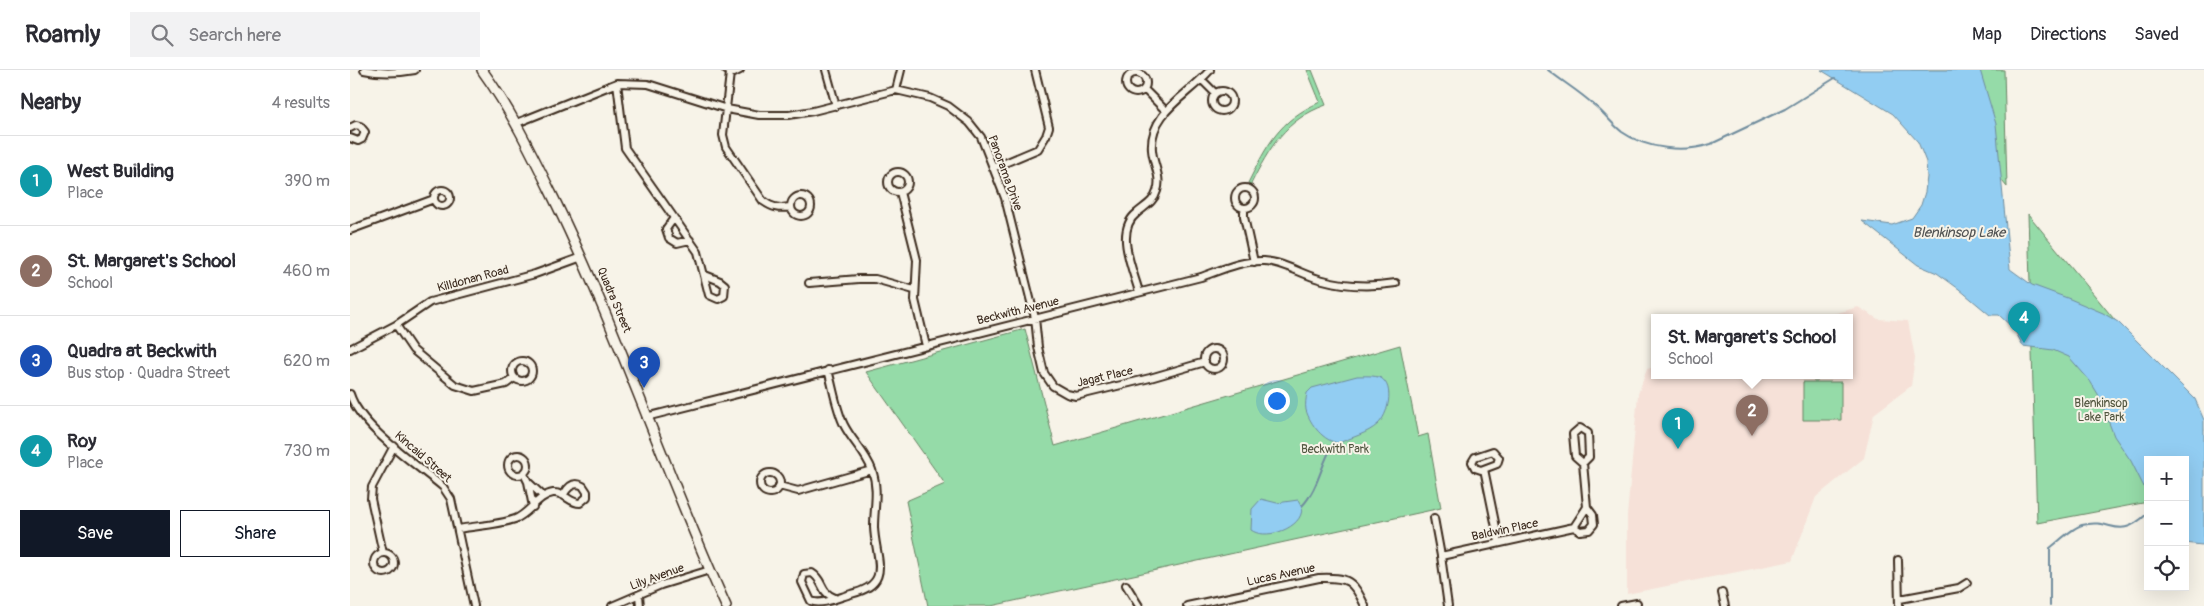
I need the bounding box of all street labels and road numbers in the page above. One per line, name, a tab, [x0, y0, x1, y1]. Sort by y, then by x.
street label: Panorama Drive	[984, 133, 1026, 213]
street label: Killdonan Road	[436, 262, 510, 296]
street label: Quadra Street	[593, 265, 635, 335]
street label: Beckwith Avenue	[975, 294, 1061, 328]
street label: Jagat Place	[1075, 363, 1135, 391]
street label: Kincaid Street	[391, 428, 455, 486]
street label: Baldwin Place	[1470, 516, 1540, 544]
street label: Lily Avenue	[628, 560, 686, 594]
street label: Lucas Avenue	[1246, 560, 1317, 590]

